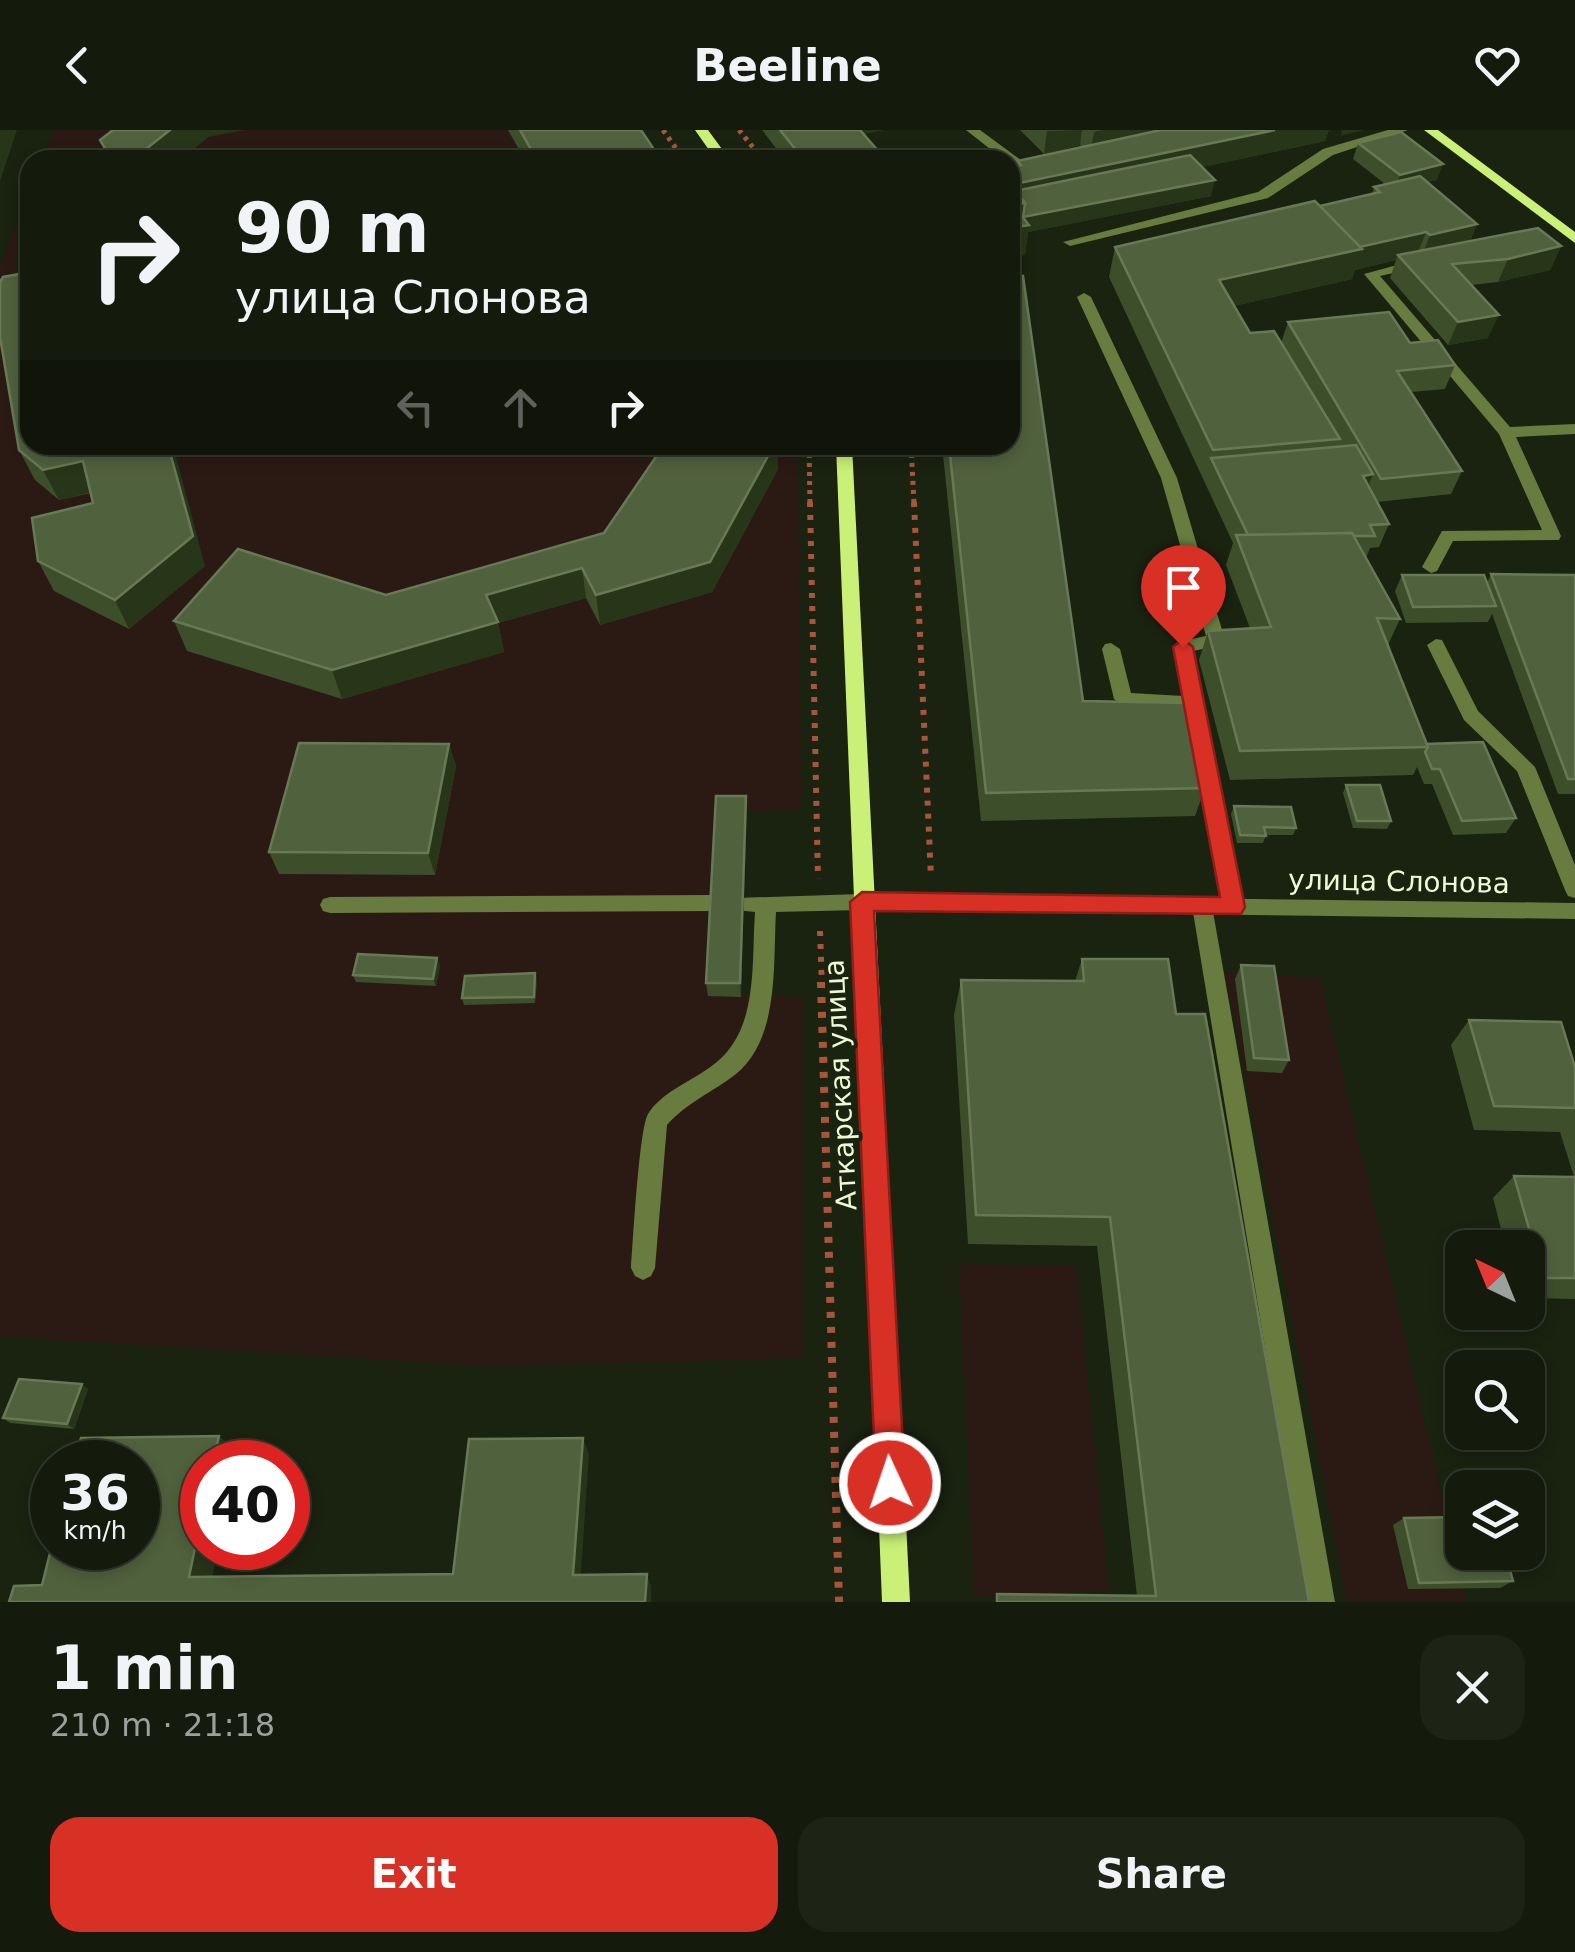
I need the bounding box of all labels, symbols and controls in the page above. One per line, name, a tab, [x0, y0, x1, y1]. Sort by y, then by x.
icon: back	[50, 38, 105, 93]
icon: heart	[1470, 38, 1525, 93]
text: Beeline	[693, 39, 882, 92]
text: 90 m	[235, 187, 430, 269]
icon: right	[70, 190, 200, 320]
text: улица Слонова	[235, 271, 591, 324]
icon: left	[388, 380, 443, 435]
icon: ahead	[493, 380, 548, 435]
icon: right	[598, 380, 653, 435]
pin	[1141, 545, 1226, 648]
icon: arrive	[1156, 560, 1211, 615]
street label: улица Слонова	[1288, 863, 1510, 900]
street label: Аткарская улица	[817, 959, 864, 1211]
north arrow	[1445, 1230, 1545, 1330]
map controls	[1445, 1230, 1545, 1570]
button: search	[1445, 1350, 1545, 1450]
position arrow	[838, 1431, 942, 1535]
speed limit sign: 40	[180, 1440, 310, 1570]
text: 36	[60, 1464, 130, 1522]
button: layers	[1445, 1470, 1545, 1570]
text: km/h	[63, 1516, 127, 1545]
text: 1 min	[50, 1633, 238, 1703]
button: close	[1420, 1635, 1525, 1740]
text: 210 m · 21:18	[50, 1706, 275, 1744]
button: Exit	[50, 1817, 778, 1932]
button: Share	[798, 1817, 1525, 1932]

